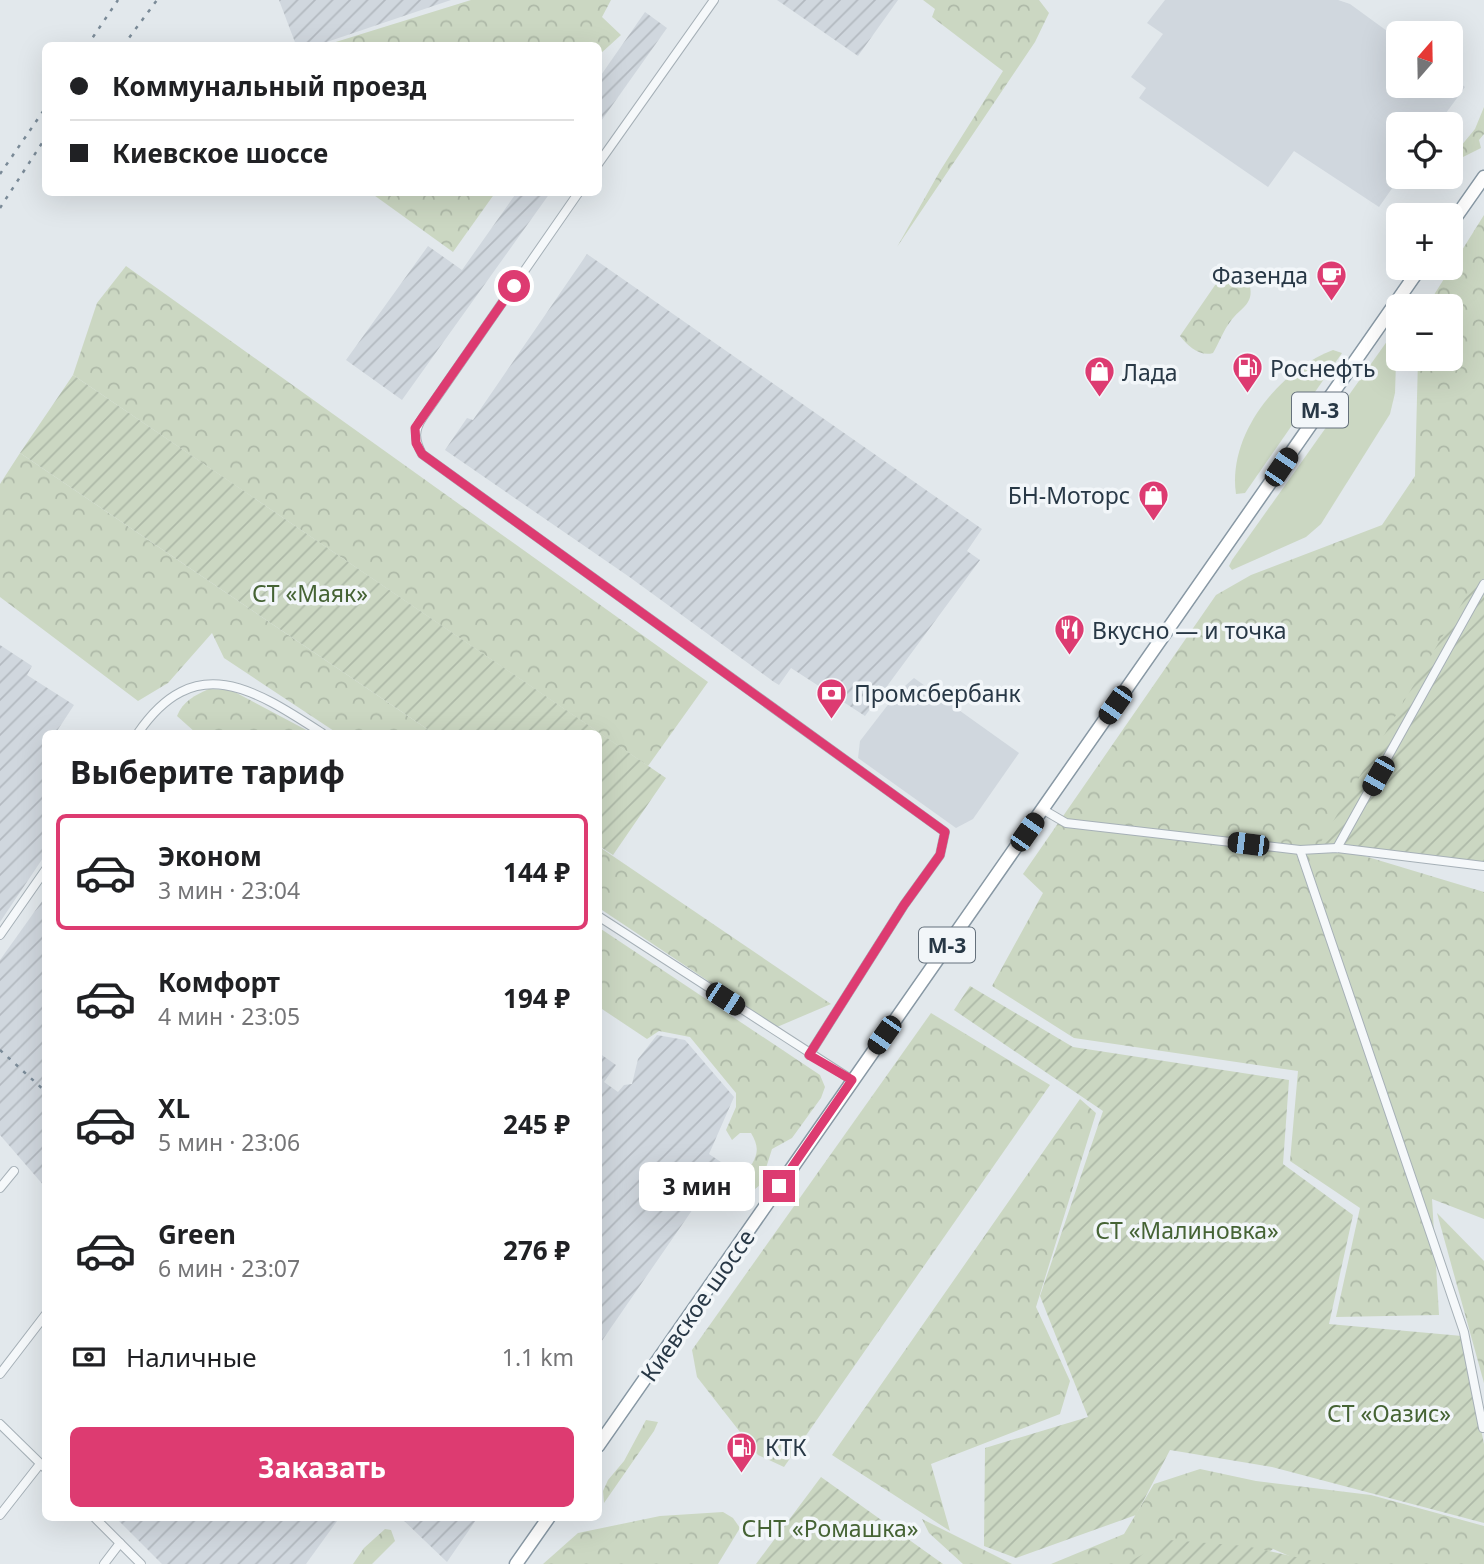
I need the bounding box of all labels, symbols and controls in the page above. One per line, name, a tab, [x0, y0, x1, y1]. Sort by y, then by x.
north arrow	[1386, 21, 1463, 98]
map controls	[1386, 21, 1463, 371]
text: Коммунальный проезд	[112, 68, 426, 104]
button: locate	[1386, 112, 1463, 189]
text: Киевское шоссе	[112, 135, 328, 171]
button: +	[1386, 203, 1463, 280]
cafe icon: Фазенда	[1314, 258, 1348, 302]
place label: Фазенда	[1212, 259, 1308, 291]
route start	[498, 270, 530, 302]
button: −	[1386, 294, 1463, 371]
fuel station icon: Роснефть	[1230, 351, 1264, 395]
place label: Роснефть	[1270, 352, 1375, 384]
shop icon: Лада	[1082, 355, 1116, 399]
place label: Лада	[1122, 356, 1178, 388]
road number: М-3	[1292, 392, 1348, 428]
car	[1261, 444, 1302, 490]
shop icon: БН-Моторс	[1136, 478, 1170, 522]
place label: БН-Моторс	[1008, 479, 1130, 511]
park label: СТ «Маяк»	[252, 577, 368, 609]
restaurant icon: Вкусно — и точка	[1052, 613, 1086, 657]
place label: Вкусно — и точка	[1092, 614, 1287, 646]
bank icon: Промсбербанк	[814, 676, 848, 720]
place label: Промсбербанк	[854, 677, 1022, 709]
car	[1095, 682, 1136, 728]
text: Выберите тариф	[70, 750, 345, 793]
car	[1359, 753, 1398, 799]
car	[1007, 809, 1048, 855]
car	[1226, 831, 1271, 857]
text: Эконом	[158, 838, 262, 874]
icon: car	[74, 841, 137, 904]
text: 144 ₽	[503, 854, 570, 890]
text: 3 мин · 23:04	[158, 874, 300, 906]
road number: М-3	[919, 928, 975, 962]
text: Комфорт	[158, 964, 280, 1000]
icon: car	[74, 967, 137, 1030]
car	[702, 979, 749, 1019]
text: 194 ₽	[503, 980, 570, 1016]
text: 4 мин · 23:05	[158, 1000, 300, 1032]
car	[864, 1012, 905, 1058]
text: XL	[158, 1090, 190, 1126]
icon: car	[74, 1093, 137, 1156]
text: 245 ₽	[503, 1106, 570, 1142]
text: 5 мин · 23:06	[158, 1126, 300, 1158]
callout: 3 мин	[639, 1162, 754, 1210]
text: 3 мин	[663, 1170, 731, 1202]
route end	[763, 1170, 795, 1202]
park label: СТ «Малиновка»	[1095, 1214, 1279, 1246]
text: Green	[158, 1216, 236, 1252]
icon: car	[74, 1219, 137, 1282]
street label: Киевское шоссе	[633, 1223, 761, 1387]
text: 276 ₽	[503, 1232, 570, 1268]
text: 6 мин · 23:07	[158, 1252, 300, 1284]
icon: cash	[70, 1338, 108, 1376]
text: Наличные	[126, 1339, 257, 1375]
text: 1.1 km	[502, 1341, 574, 1373]
park label: СТ «Оазис»	[1327, 1397, 1451, 1429]
button: Заказать	[70, 1427, 574, 1507]
fuel station icon: КТК	[725, 1430, 759, 1474]
place label: КТК	[765, 1431, 807, 1463]
park label: СНТ «Ромашка»	[742, 1512, 918, 1544]

